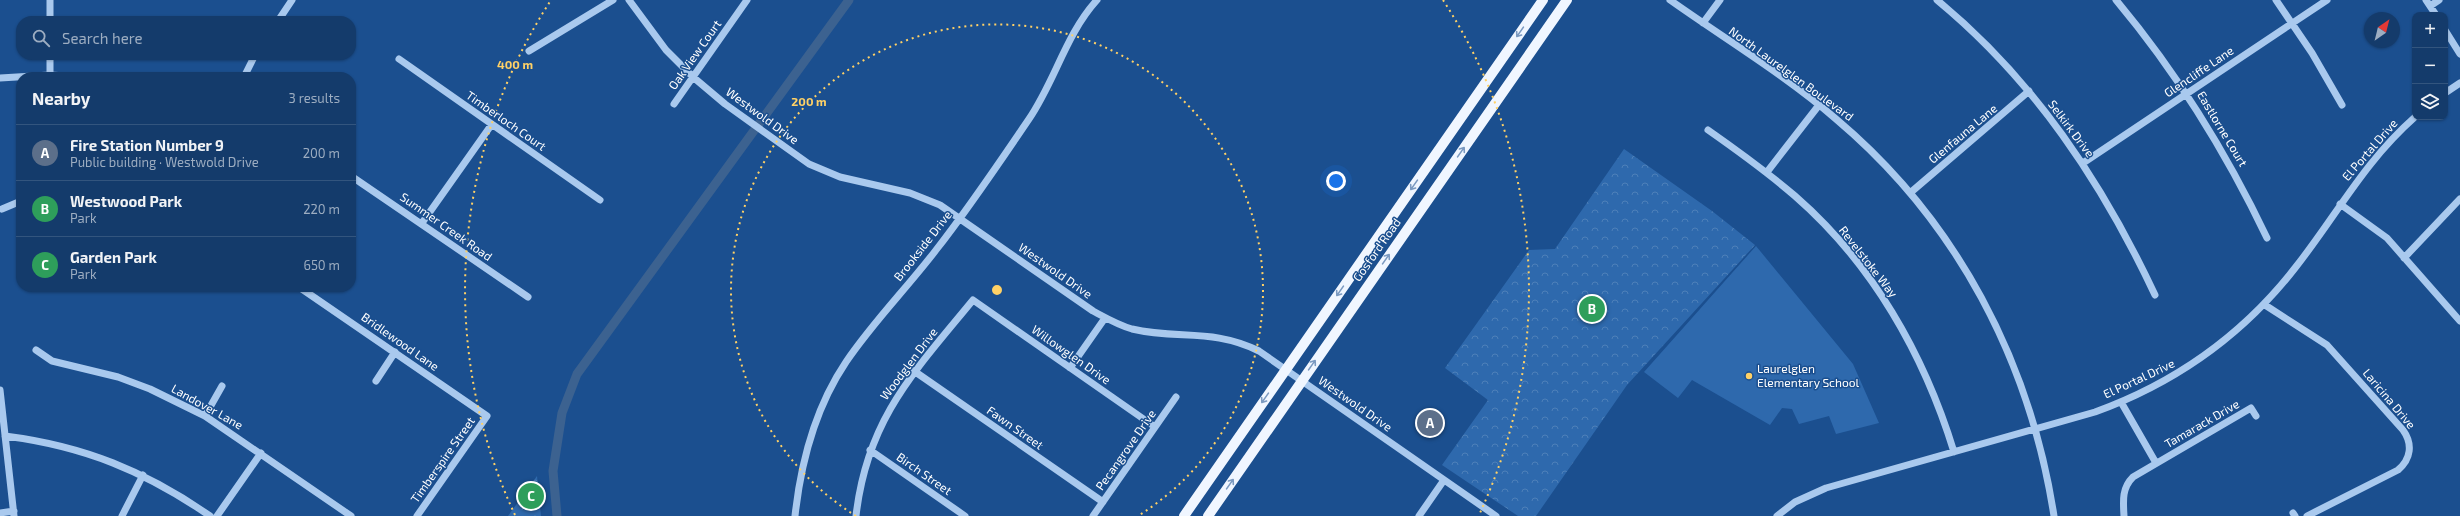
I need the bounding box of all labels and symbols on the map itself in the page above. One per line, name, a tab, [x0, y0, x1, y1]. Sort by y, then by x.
north arrow	[2364, 12, 2400, 48]
street label: Oak View Court	[665, 17, 724, 92]
street label: North Laurelglen Boulevard	[1727, 23, 1857, 123]
one-way arrow	[1516, 26, 1524, 37]
street label: Glencliffe Lane	[2161, 43, 2236, 100]
text: 400 m	[497, 57, 533, 71]
street label: Westwold Drive	[723, 84, 802, 146]
street label: Timberloch Court	[464, 87, 550, 153]
street label: Eastlorne Court	[2195, 88, 2251, 169]
text: 200 m	[791, 94, 827, 108]
street label: Selkirk Drive	[2046, 97, 2098, 160]
street label: Glenfauna Lane	[1925, 101, 1999, 166]
street label: El Portal Drive	[2339, 116, 2400, 183]
one-way arrow	[1457, 147, 1465, 158]
your location	[1326, 171, 1346, 191]
one-way arrow	[1410, 179, 1418, 190]
street label: Summer Creek Road	[398, 189, 495, 263]
street label: Brookside Drive	[890, 207, 954, 283]
street label: Gosford Road	[1349, 215, 1403, 284]
street label: Revelstoke Way	[1837, 223, 1901, 300]
street label: Westwold Drive	[1016, 240, 1095, 301]
one-way arrow	[1382, 254, 1390, 265]
centre of rings	[990, 283, 1004, 297]
one-way arrow	[1336, 285, 1344, 296]
pin: B	[1579, 294, 1605, 324]
street label: Bridlewood Lane	[359, 309, 442, 373]
street label: Willowglen Drive	[1029, 322, 1114, 387]
street label: Woodglen Drive	[877, 325, 940, 402]
street label: El Portal Drive	[2101, 356, 2176, 401]
one-way arrow	[1308, 360, 1316, 371]
place label: Laurelglen Elementary School	[1757, 361, 1860, 389]
street label: Laricina Drive	[2361, 365, 2419, 431]
marker: Laurelglen Elementary School	[1744, 371, 1754, 381]
street label: Westwold Drive	[1316, 373, 1395, 434]
street label: Landover Lane	[169, 381, 246, 432]
one-way arrow	[1261, 392, 1269, 403]
street label: Tamarack Drive	[2162, 396, 2241, 450]
street label: Fawn Street	[985, 403, 1047, 452]
street label: Pecangrove Drive	[1092, 407, 1158, 492]
pin: A	[1417, 408, 1443, 438]
street label: Timberspire Street	[407, 413, 477, 505]
street label: Birch Street	[894, 449, 955, 497]
one-way arrow	[1226, 479, 1234, 490]
pin: C	[518, 481, 544, 511]

